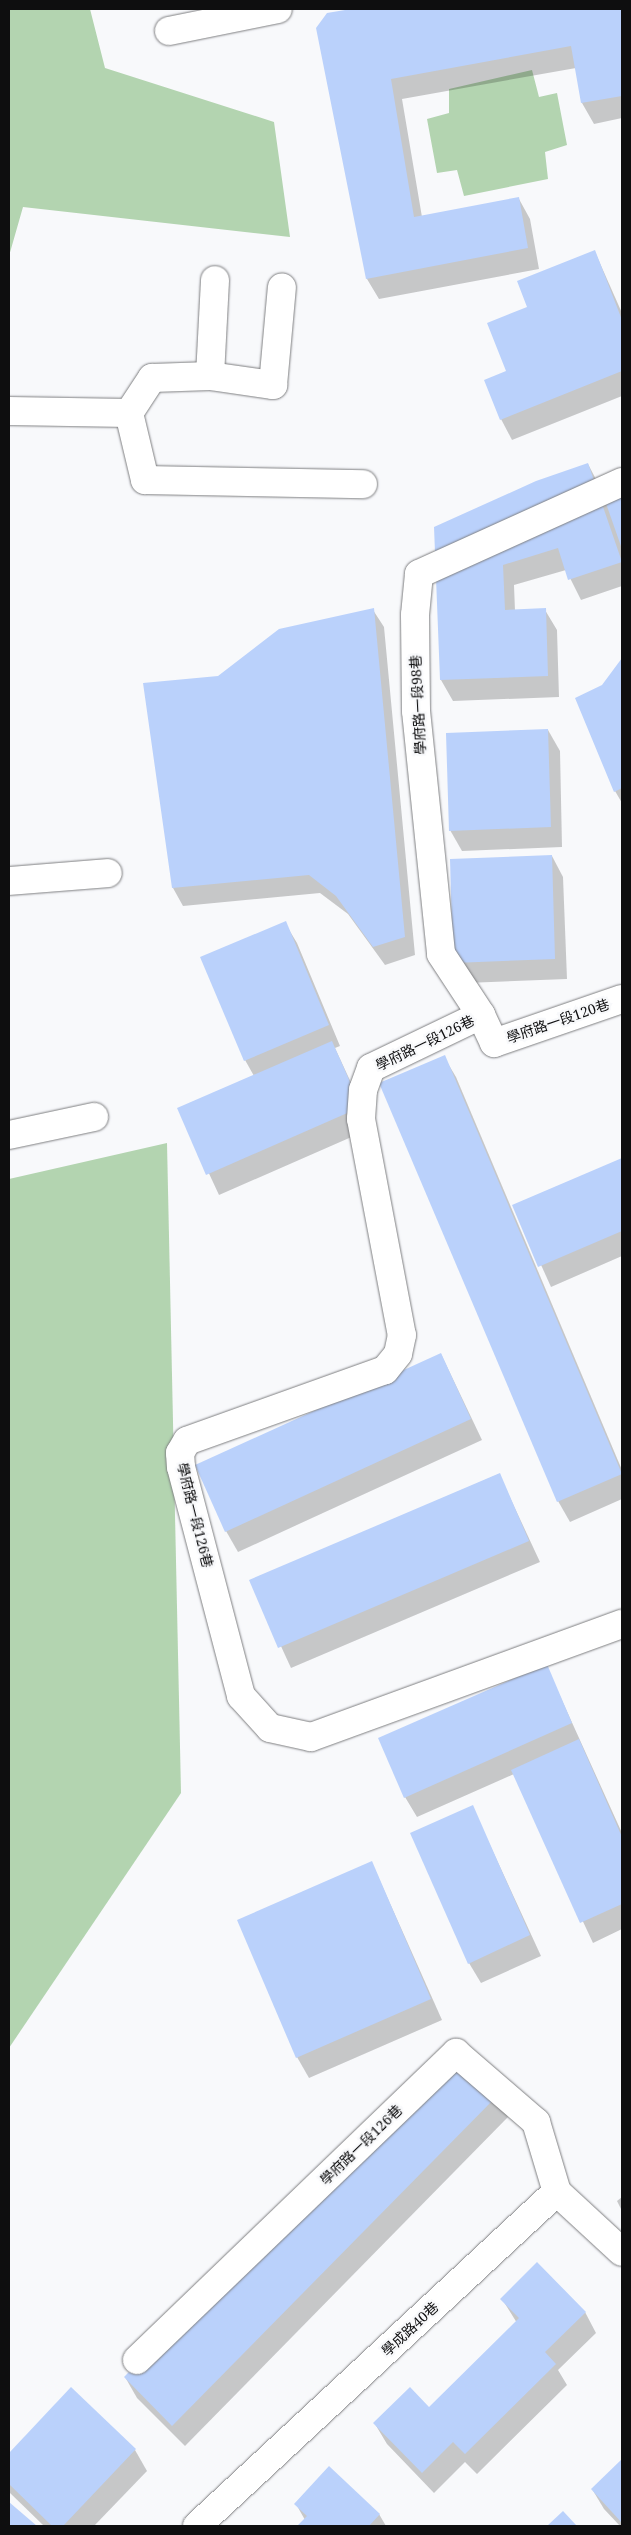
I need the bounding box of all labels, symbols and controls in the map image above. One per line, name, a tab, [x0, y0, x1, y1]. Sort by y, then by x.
street label: 學府路一段98巷	[407, 655, 429, 755]
street label: 學府路一段120巷	[504, 996, 612, 1046]
street label: 學府路一段126巷	[373, 1012, 477, 1074]
street label: 學府路一段126巷	[174, 1461, 216, 1569]
street label: 學府路一段126巷	[317, 2102, 405, 2188]
street label: 學成路40巷	[378, 2298, 442, 2360]

